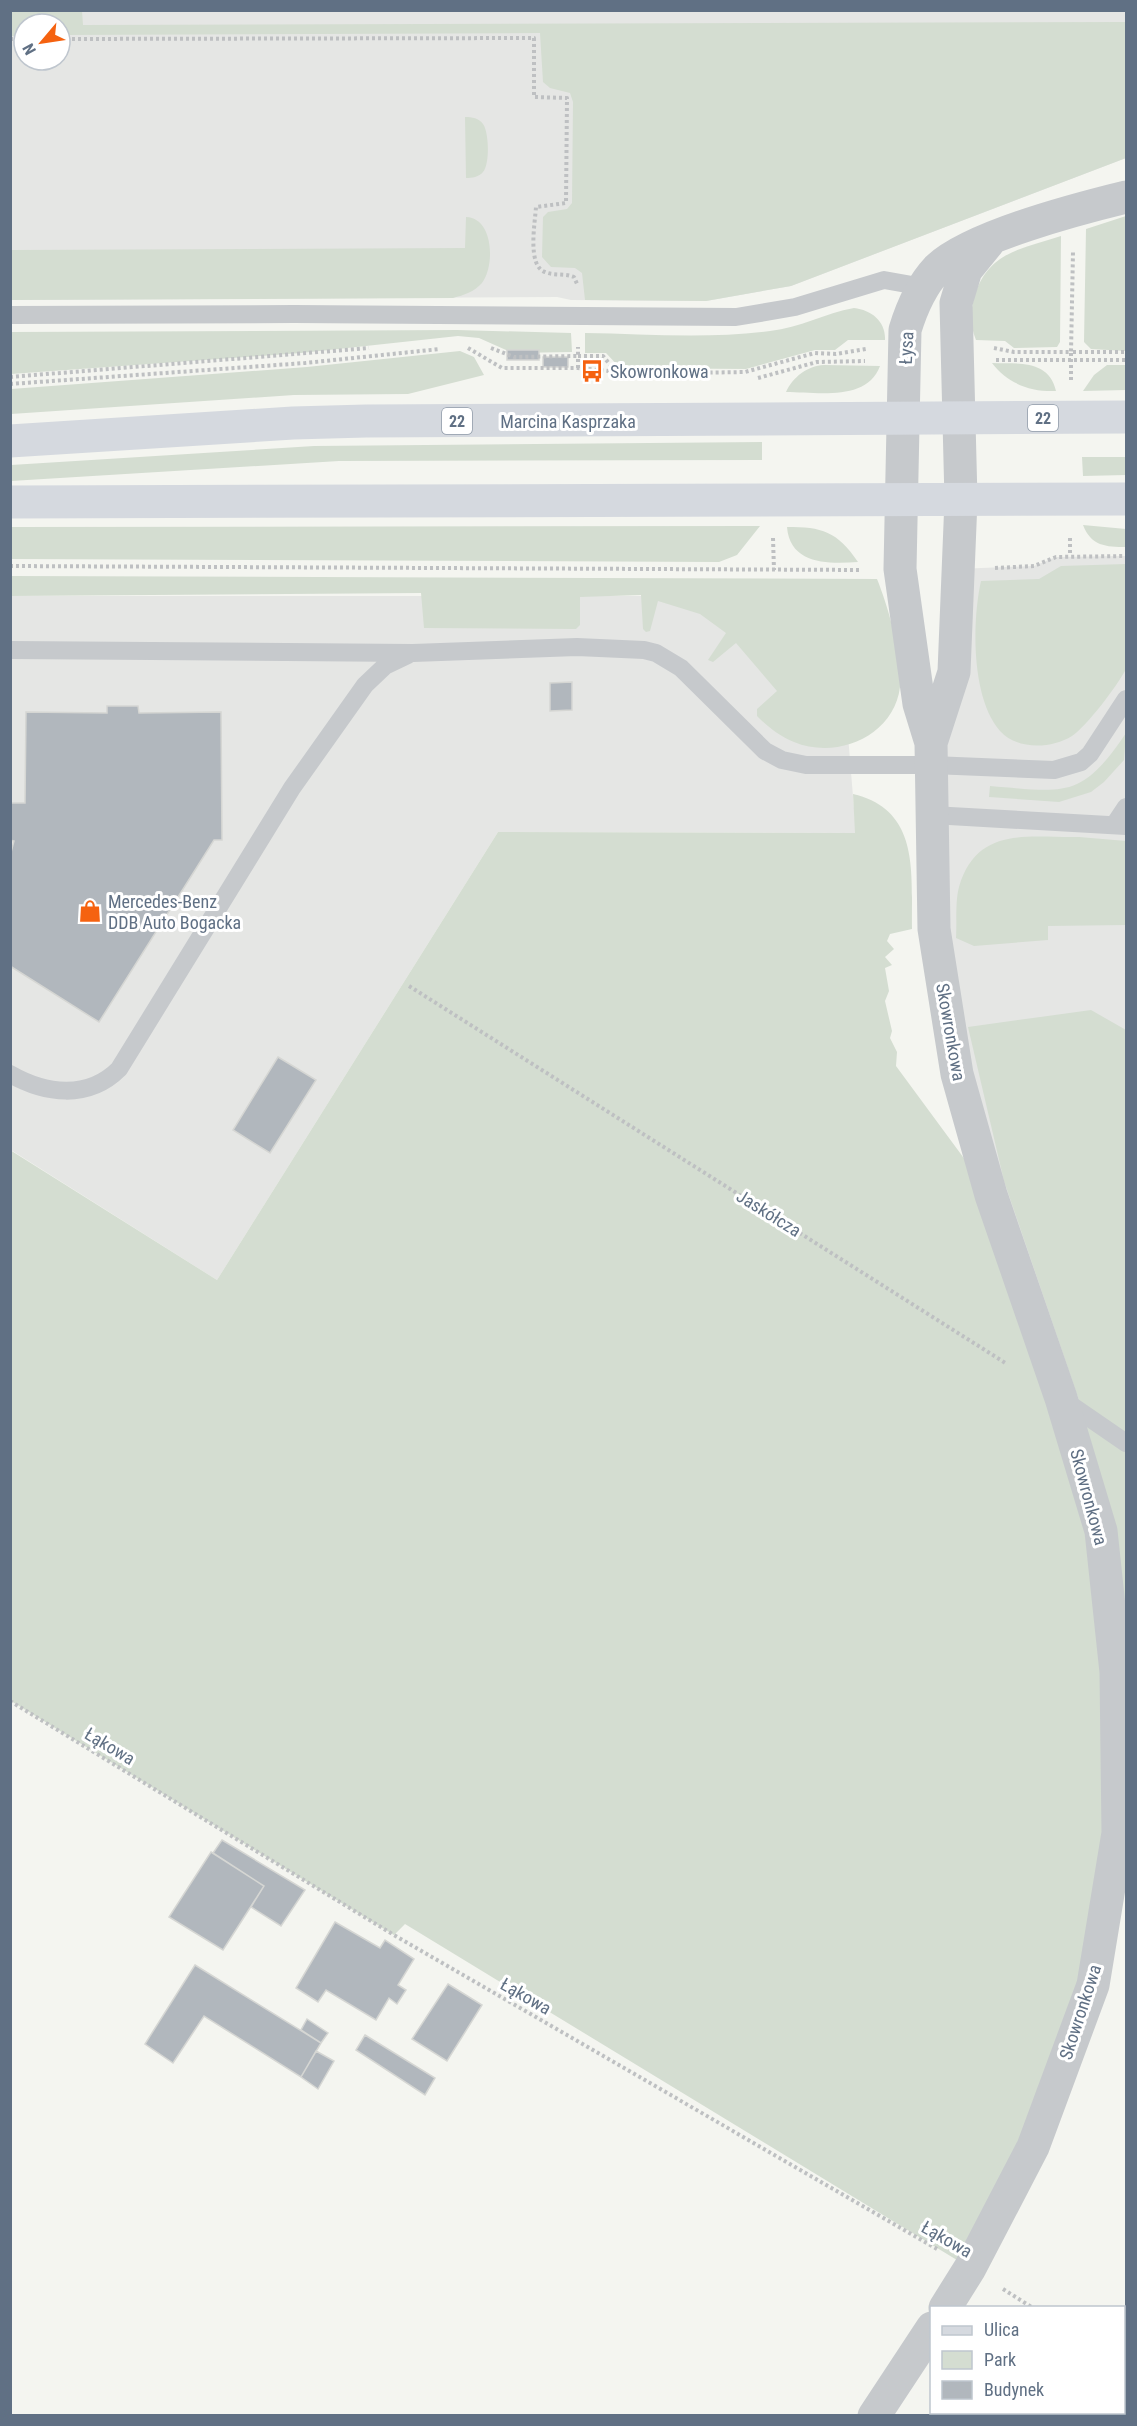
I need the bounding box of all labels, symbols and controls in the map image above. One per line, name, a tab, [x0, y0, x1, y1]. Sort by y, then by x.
north arrow	[12, 12, 72, 72]
text: N	[19, 40, 40, 58]
street label: Łysa	[895, 331, 917, 365]
bus stop icon: Skowronkowa	[579, 358, 605, 384]
place label: Skowronkowa	[610, 361, 709, 382]
road number: 22	[1028, 405, 1058, 431]
road number: 22	[442, 408, 472, 434]
street label: Marcina Kasprzaka	[500, 411, 636, 432]
place label: Mercedes-Benz DDB Auto Bogacka	[108, 891, 241, 933]
shop icon: Mercedes-Benz DDB Auto Bogacka	[77, 898, 103, 924]
street label: Skowronkowa	[932, 982, 970, 1082]
street label: Jaskółcza	[733, 1185, 805, 1241]
street label: Skowronkowa	[1066, 1447, 1112, 1547]
street label: Łąkowa	[81, 1723, 139, 1769]
street label: Skowronkowa	[1055, 1962, 1105, 2062]
street label: Łąkowa	[497, 1973, 555, 2019]
street label: Łąkowa	[918, 2216, 976, 2262]
legend	[930, 2306, 1125, 2414]
text: Ulica	[984, 2319, 1019, 2340]
text: Park	[984, 2349, 1016, 2370]
text: Budynek	[984, 2379, 1044, 2400]

